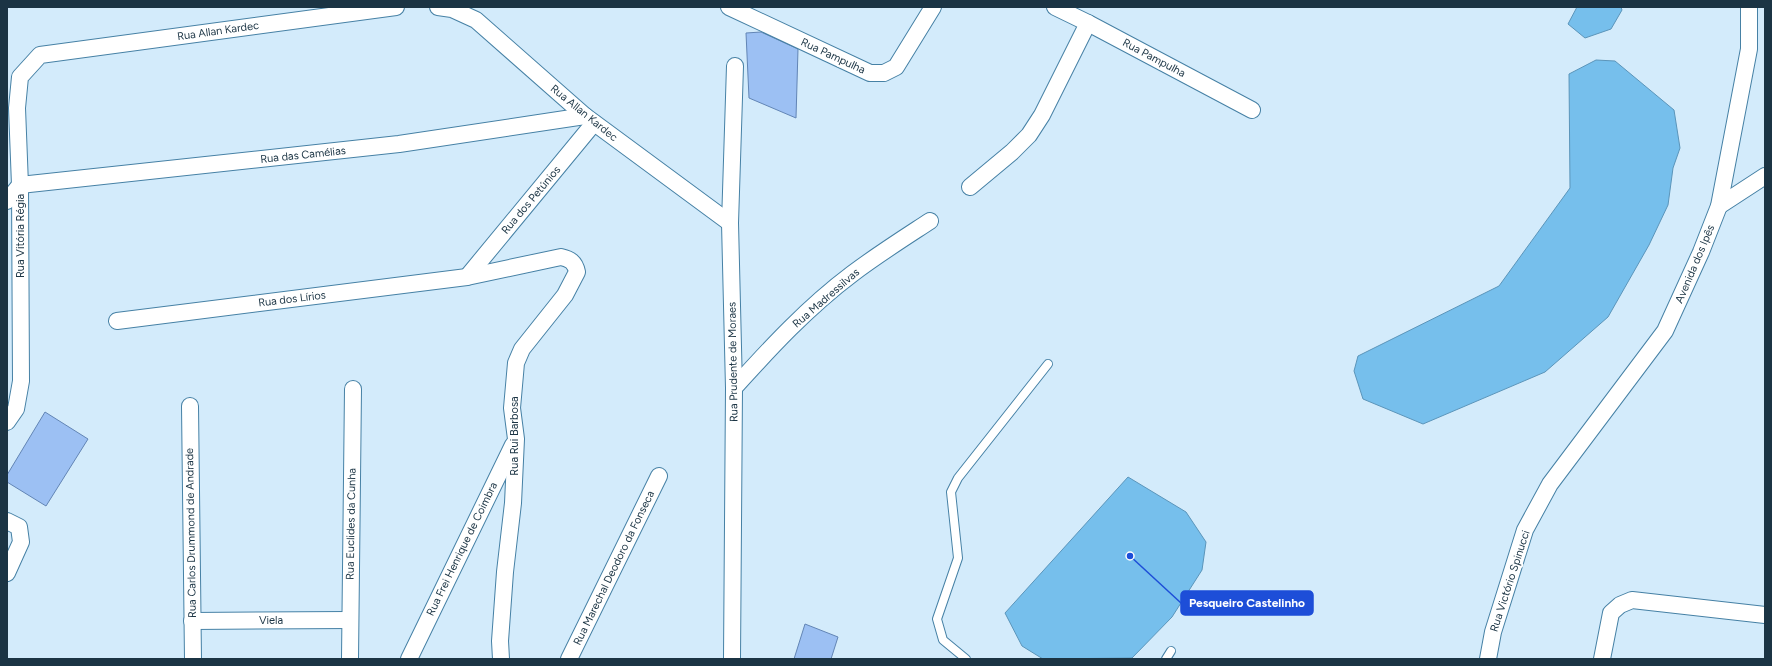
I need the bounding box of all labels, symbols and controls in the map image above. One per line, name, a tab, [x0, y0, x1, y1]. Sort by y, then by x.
street label: Rua Allan Kardec	[176, 19, 260, 43]
street label: Rua Pampulha	[799, 35, 867, 77]
street label: Rua Pampulha	[1120, 36, 1188, 80]
street label: Rua Allan Kardec	[548, 82, 620, 144]
street label: Rua das Camélias	[260, 144, 346, 166]
street label: Rua dos Petúnios	[499, 163, 563, 237]
street label: Rua Vitória Régia	[14, 194, 27, 278]
street label: Avenida dos Ipês	[1673, 223, 1717, 305]
street label: Rua Madressilvas	[790, 266, 862, 330]
street label: Rua dos Lírios	[257, 288, 327, 310]
street label: Rua Prudente de Moraes	[725, 302, 741, 422]
street label: Rua Rui Barbosa	[508, 396, 521, 476]
street label: Rua Carlos Drummond de Andrade	[183, 448, 199, 618]
street label: Rua Euclides da Cunha	[344, 468, 358, 580]
street label: Rua Frei Henrique de Coimbra	[424, 480, 500, 618]
street label: Rua Marechal Deodoro da Fonseca	[571, 489, 657, 647]
street label: Rua Victório Spinucci	[1487, 529, 1533, 633]
callout: Pesqueiro Castelinho	[1181, 591, 1313, 615]
text: Pesqueiro Castelinho	[1189, 596, 1305, 610]
street label: Viela	[259, 614, 283, 627]

